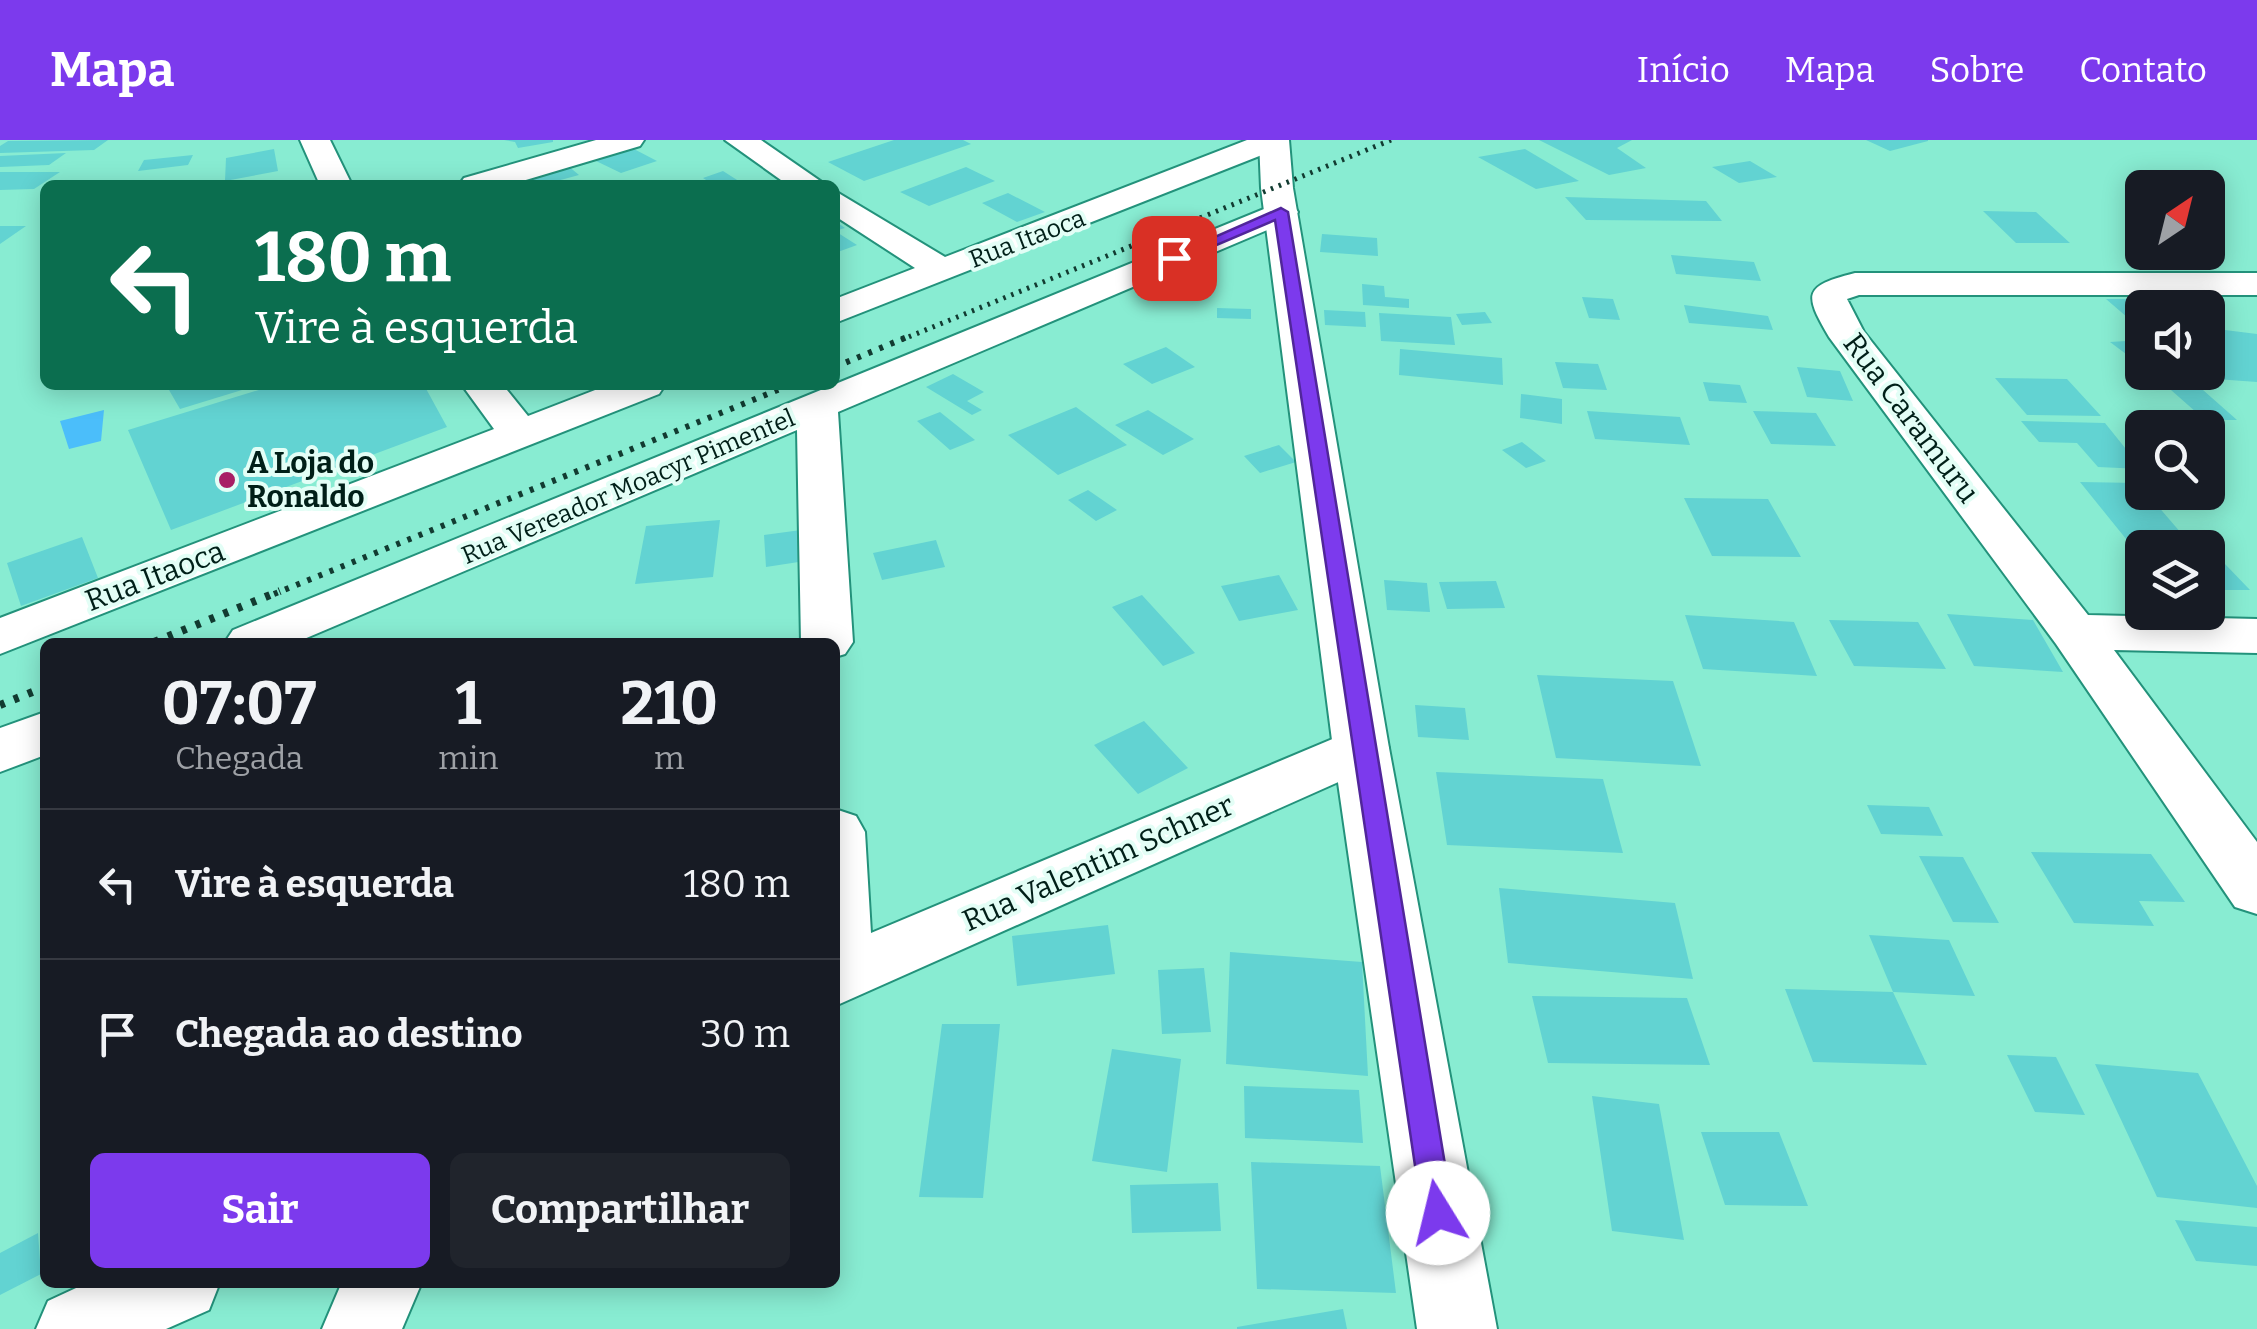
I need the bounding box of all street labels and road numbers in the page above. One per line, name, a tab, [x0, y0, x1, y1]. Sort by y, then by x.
street label: Rua Itaoca	[965, 203, 1090, 275]
street label: Rua Caramuru	[1836, 326, 1986, 510]
street label: Rua Vereador Moacyr Pimentel	[457, 403, 799, 571]
street label: Rua Itaoca	[80, 533, 230, 619]
street label: Rua Valentim Schner	[957, 787, 1239, 939]

